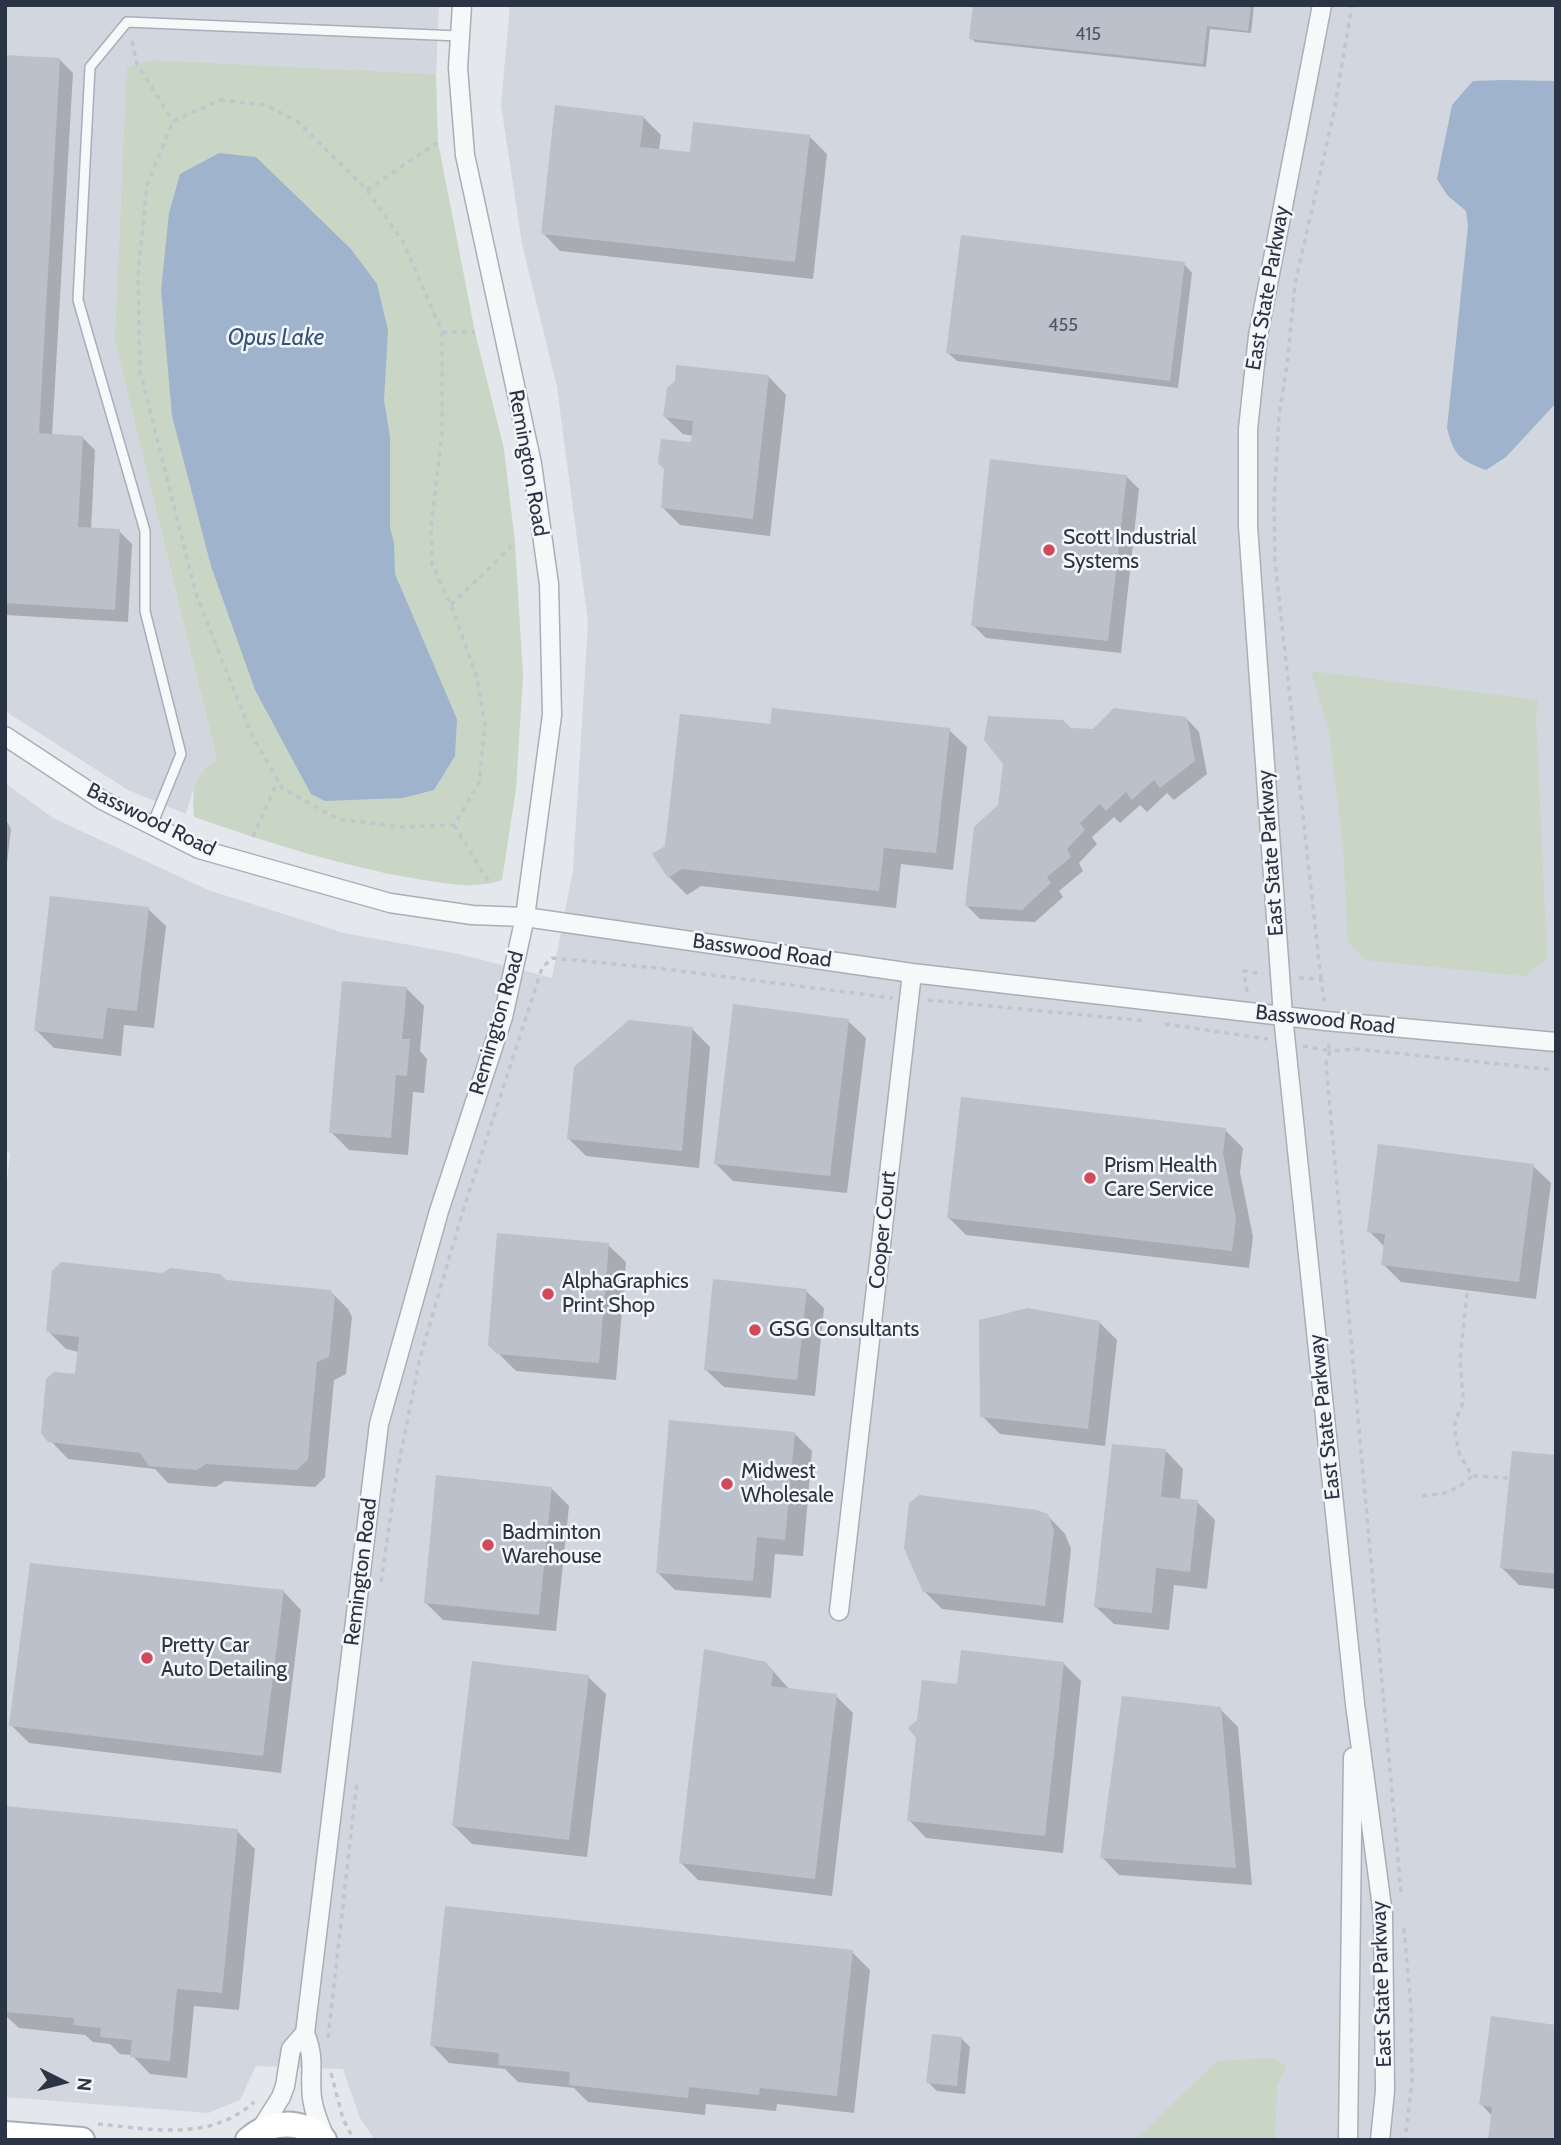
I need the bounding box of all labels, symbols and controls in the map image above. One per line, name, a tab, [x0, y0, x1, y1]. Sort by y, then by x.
house number: 415	[1075, 24, 1101, 46]
street label: East State Parkway	[1241, 204, 1295, 372]
house number: 455	[1048, 315, 1078, 337]
water label: Opus Lake	[228, 324, 324, 352]
street label: Remington Road	[503, 388, 553, 538]
place label: Scott Industrial Systems	[1063, 525, 1196, 575]
marker: Scott Industrial Systems	[1041, 542, 1057, 558]
street label: East State Parkway	[1253, 769, 1289, 937]
street label: Basswood Road	[82, 778, 220, 862]
street label: Basswood Road	[691, 929, 833, 973]
street label: Remington Road	[464, 948, 530, 1098]
street label: Basswood Road	[1254, 1000, 1396, 1040]
place label: Prism Health Care Service	[1104, 1153, 1217, 1203]
street label: Cooper Court	[864, 1170, 902, 1290]
marker: Prism Health Care Service	[1082, 1170, 1098, 1186]
place label: AlphaGraphics Print Shop	[562, 1269, 689, 1319]
marker: AlphaGraphics Print Shop	[540, 1286, 556, 1302]
place label: GSG Consultants	[769, 1317, 919, 1343]
marker: GSG Consultants	[747, 1322, 763, 1338]
street label: East State Parkway	[1304, 1333, 1346, 1501]
place label: Midwest Wholesale	[741, 1459, 834, 1509]
marker: Midwest Wholesale	[719, 1476, 735, 1492]
street label: Remington Road	[339, 1497, 383, 1647]
place label: Badminton Warehouse	[502, 1520, 602, 1570]
marker: Badminton Warehouse	[480, 1537, 496, 1553]
place label: Pretty Car Auto Detailing	[161, 1633, 287, 1683]
marker: Pretty Car Auto Detailing	[139, 1650, 155, 1666]
street label: East State Parkway	[1366, 1900, 1398, 2068]
north arrow	[28, 2047, 98, 2117]
text: N	[72, 2076, 97, 2092]

